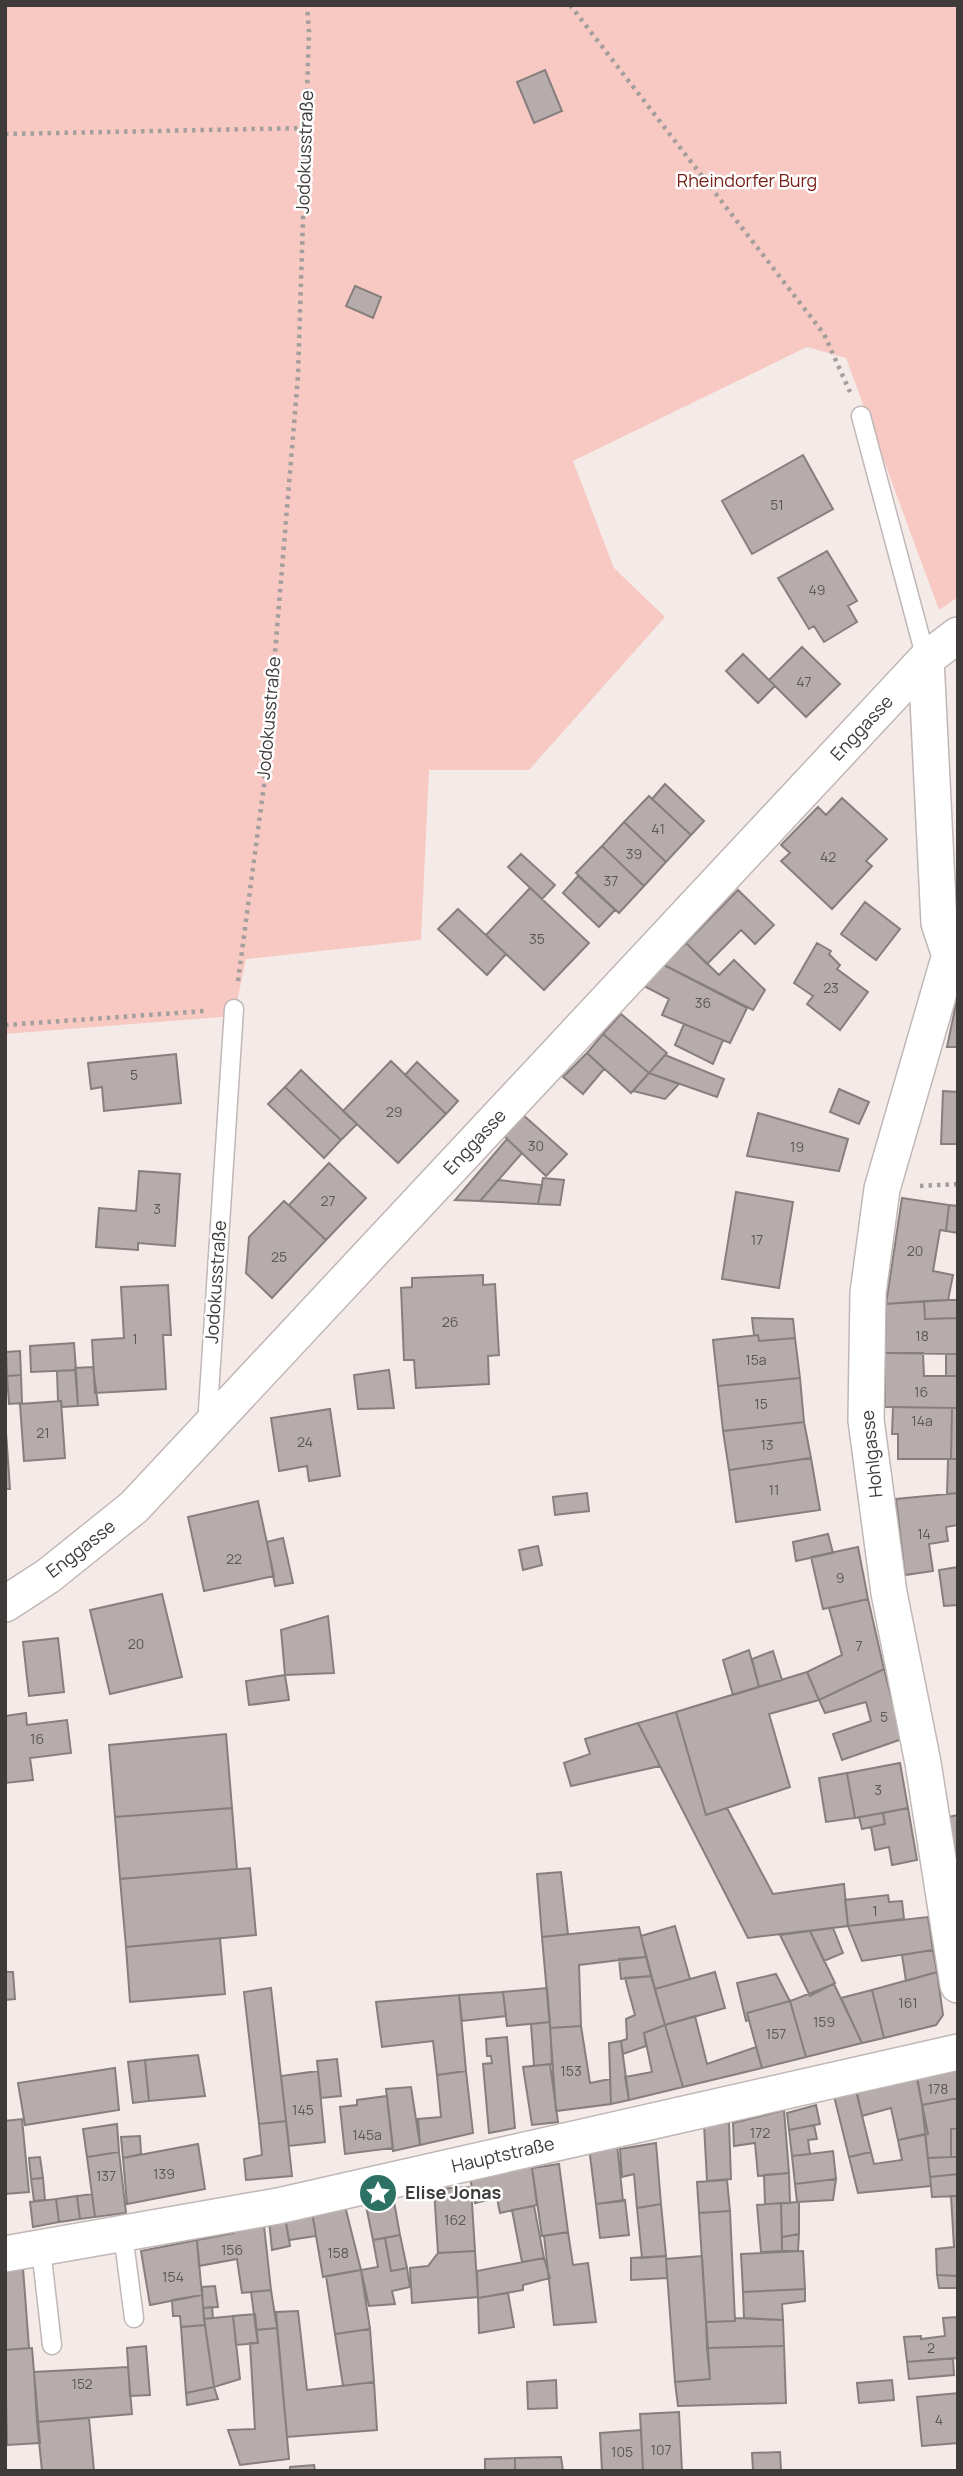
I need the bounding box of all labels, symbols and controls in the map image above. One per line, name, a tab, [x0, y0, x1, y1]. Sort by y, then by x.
street label: Jodokusstraße	[290, 90, 318, 214]
park label: Rheindorfer Burg	[677, 168, 817, 192]
house number: 51	[770, 495, 784, 514]
house number: 49	[809, 580, 825, 599]
street label: Jodokusstraße	[251, 655, 285, 780]
house number: 47	[796, 672, 812, 691]
street label: Enggasse	[825, 689, 898, 765]
house number: 41	[651, 819, 665, 838]
house number: 39	[626, 844, 642, 863]
house number: 42	[820, 847, 836, 866]
house number: 37	[604, 871, 618, 890]
house number: 35	[529, 929, 545, 948]
house number: 23	[823, 978, 839, 997]
house number: 36	[695, 993, 711, 1012]
house number: 5	[130, 1065, 138, 1084]
house number: 29	[386, 1102, 402, 1121]
street label: Enggasse	[438, 1103, 511, 1179]
house number: 30	[528, 1136, 544, 1155]
house number: 19	[790, 1137, 804, 1156]
house number: 27	[320, 1191, 336, 1210]
house number: 3	[153, 1199, 161, 1218]
street label: Jodokusstraße	[199, 1220, 231, 1344]
house number: 17	[751, 1230, 763, 1249]
house number: 20	[907, 1241, 923, 1260]
house number: 25	[271, 1247, 287, 1266]
house number: 26	[442, 1312, 458, 1331]
house number: 18	[915, 1326, 929, 1345]
house number: 1	[132, 1329, 138, 1348]
house number: 15a	[745, 1350, 767, 1369]
house number: 16	[914, 1382, 928, 1401]
house number: 15	[754, 1394, 768, 1413]
street label: Hohlgasse	[854, 1409, 888, 1499]
house number: 14a	[911, 1411, 933, 1430]
house number: 21	[36, 1423, 50, 1442]
house number: 24	[297, 1432, 313, 1451]
house number: 13	[760, 1435, 774, 1454]
house number: 11	[769, 1480, 779, 1499]
street label: Enggasse	[41, 1514, 120, 1583]
house number: 14	[917, 1524, 931, 1543]
house number: 22	[226, 1549, 242, 1568]
house number: 9	[836, 1568, 844, 1587]
house number: 20	[128, 1634, 144, 1653]
house number: 7	[855, 1636, 863, 1655]
house number: 5	[880, 1707, 888, 1726]
house number: 16	[30, 1729, 44, 1748]
house number: 3	[874, 1780, 882, 1799]
house number: 1	[872, 1901, 878, 1920]
house number: 161	[898, 1993, 918, 2012]
house number: 159	[813, 2012, 835, 2031]
house number: 157	[766, 2024, 786, 2043]
house number: 153	[560, 2061, 582, 2080]
house number: 178	[928, 2079, 948, 2098]
house number: 145	[292, 2100, 314, 2119]
house number: 172	[750, 2123, 770, 2142]
house number: 145a	[352, 2125, 382, 2144]
street label: Hauptstraße	[449, 2131, 557, 2178]
house number: 139	[153, 2164, 175, 2183]
house number: 137	[96, 2166, 116, 2185]
place icon: Elise Jonas	[357, 2172, 399, 2214]
place label: Elise Jonas	[405, 2180, 502, 2204]
house number: 162	[444, 2210, 466, 2229]
house number: 156	[221, 2240, 243, 2259]
house number: 158	[327, 2243, 349, 2262]
house number: 154	[162, 2267, 184, 2286]
house number: 2	[927, 2338, 935, 2357]
house number: 152	[71, 2374, 93, 2393]
house number: 4	[935, 2410, 943, 2429]
house number: 107	[650, 2440, 672, 2459]
house number: 105	[611, 2442, 633, 2461]

